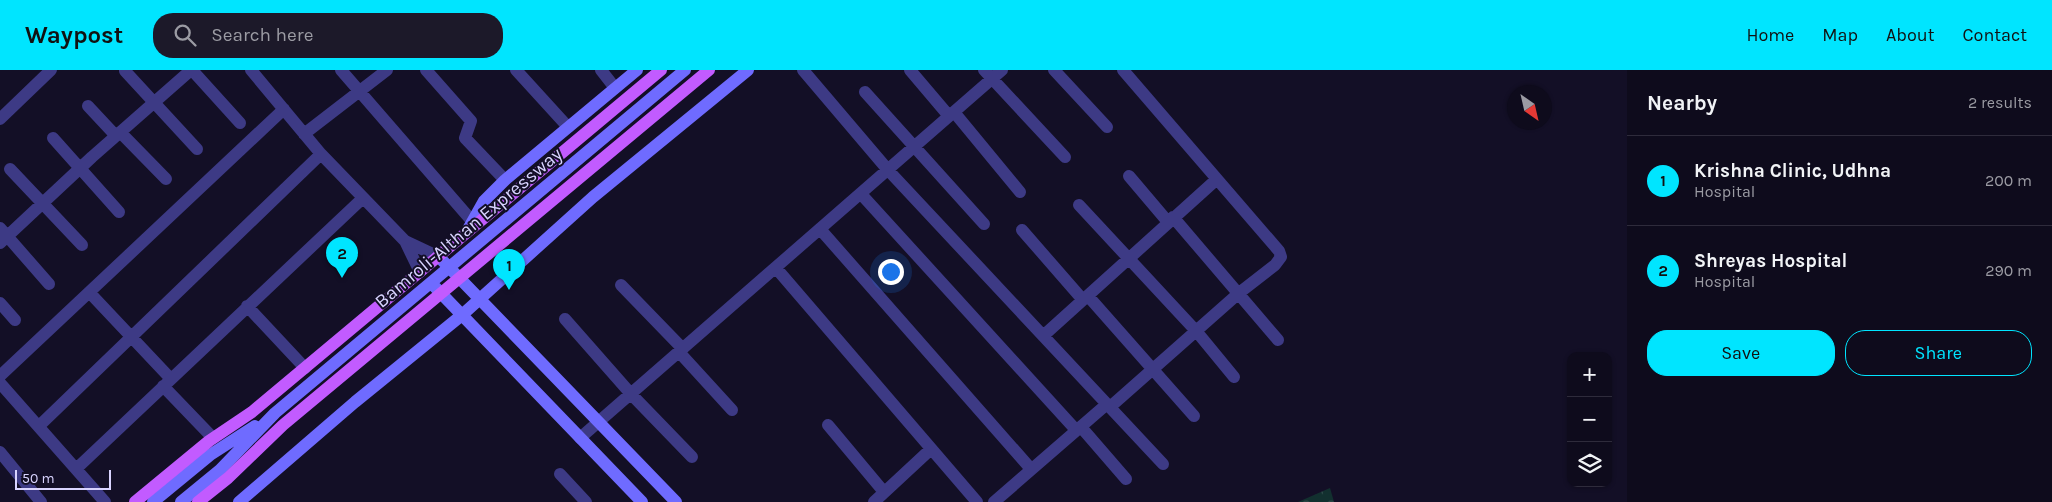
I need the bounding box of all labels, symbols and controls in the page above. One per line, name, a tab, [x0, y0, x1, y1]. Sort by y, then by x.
search box	[153, 13, 503, 58]
text: Waypost	[25, 21, 123, 49]
icon: search	[171, 21, 199, 49]
text: Search here	[211, 24, 313, 46]
text: Home	[1746, 24, 1794, 46]
text: Map	[1822, 24, 1858, 46]
text: About	[1886, 24, 1935, 46]
text: Contact	[1963, 24, 2027, 46]
north arrow	[1507, 85, 1552, 130]
text: Nearby	[1647, 91, 1717, 115]
text: 2 results	[1968, 93, 2032, 112]
street label: Bamroli-Althan Expressway	[371, 143, 567, 312]
text: Krishna Clinic, Udhna	[1694, 160, 1891, 182]
text: 1	[1660, 171, 1666, 190]
text: 200 m	[1985, 171, 2032, 190]
text: Hospital	[1694, 182, 1755, 201]
pin: 2	[326, 237, 358, 278]
pin: 1	[493, 249, 525, 290]
text: Shreyas Hospital	[1694, 250, 1847, 272]
your location	[878, 259, 904, 285]
text: 2	[1658, 261, 1668, 280]
text: 290 m	[1985, 261, 2032, 280]
text: Hospital	[1694, 272, 1755, 291]
button: Save	[1647, 330, 1835, 376]
button: Share	[1845, 330, 2032, 376]
map controls	[1567, 352, 1612, 487]
button: +	[1567, 352, 1612, 397]
button: −	[1567, 397, 1612, 442]
button: layers	[1567, 442, 1612, 487]
scale bar	[15, 467, 111, 490]
text: 50 m	[22, 470, 55, 487]

